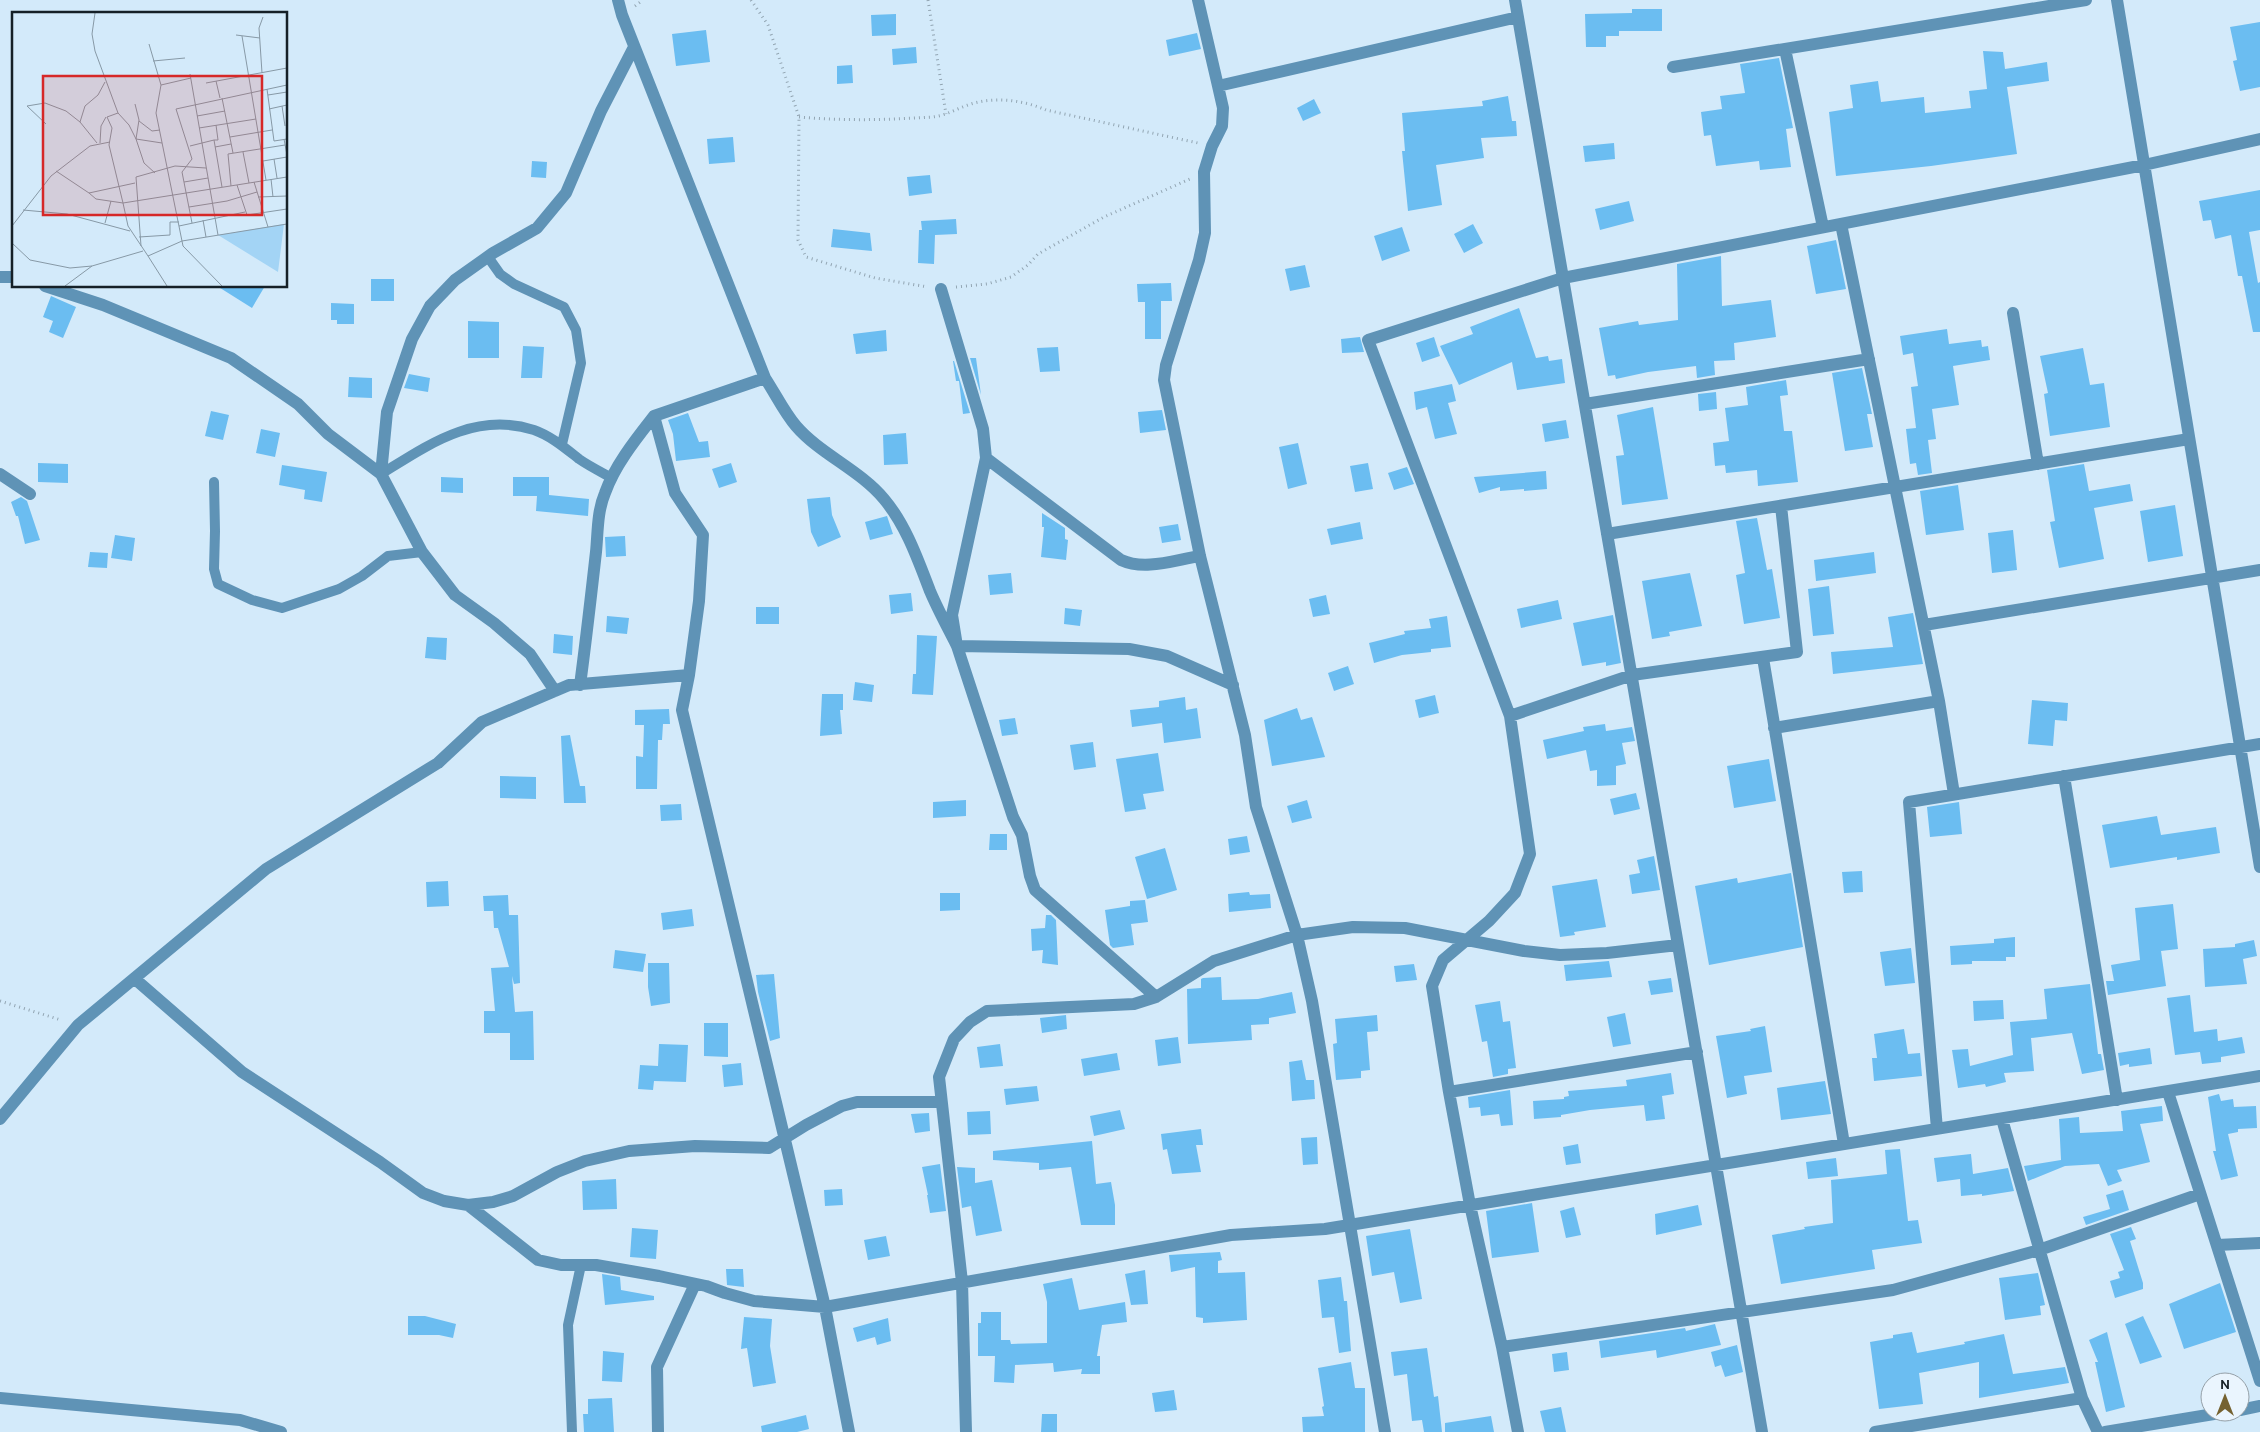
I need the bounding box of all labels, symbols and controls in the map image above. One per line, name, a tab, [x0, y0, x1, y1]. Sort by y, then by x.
inset map	[12, 12, 288, 288]
north arrow	[2200, 1372, 2250, 1422]
text: N	[2220, 1377, 2230, 1394]

